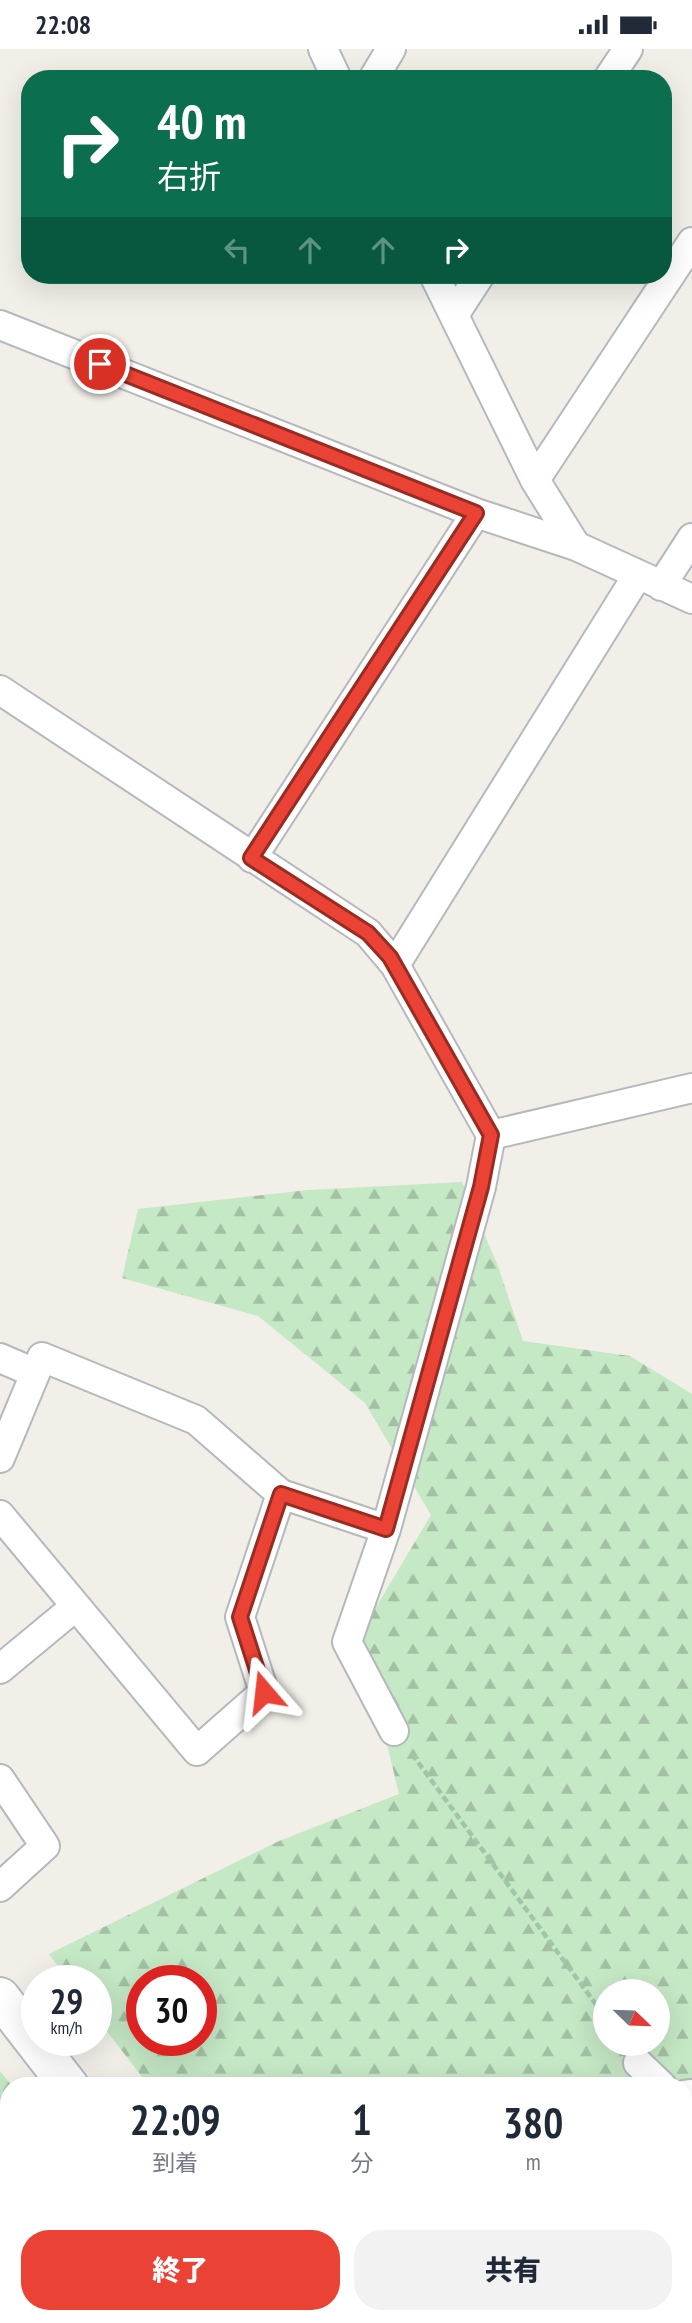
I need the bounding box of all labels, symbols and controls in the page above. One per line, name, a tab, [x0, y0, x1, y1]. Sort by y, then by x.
text: 22:08	[35, 8, 91, 41]
text: 40 m	[157, 89, 246, 153]
icon: right	[42, 98, 133, 189]
text: 右折	[157, 155, 221, 197]
icon: left	[218, 231, 256, 269]
icon: ahead	[291, 231, 329, 269]
icon: ahead	[364, 231, 402, 269]
icon: right	[437, 231, 475, 269]
pin	[70, 334, 130, 394]
icon: arrive	[81, 345, 119, 383]
position arrow	[227, 1655, 301, 1729]
speed limit sign: 30	[126, 1965, 217, 2056]
text: 29	[50, 1978, 83, 2024]
north arrow	[593, 1979, 670, 2056]
map controls	[593, 1979, 670, 2056]
text: km/h	[51, 2016, 82, 2039]
text: 22:09	[130, 2092, 221, 2147]
text: 1	[352, 2092, 372, 2147]
text: 380	[503, 2095, 563, 2150]
text: m	[526, 2147, 541, 2176]
text: 到着	[152, 2148, 198, 2177]
text: 分	[350, 2148, 373, 2177]
button: 終了	[21, 2230, 340, 2310]
button: 共有	[354, 2230, 672, 2310]

